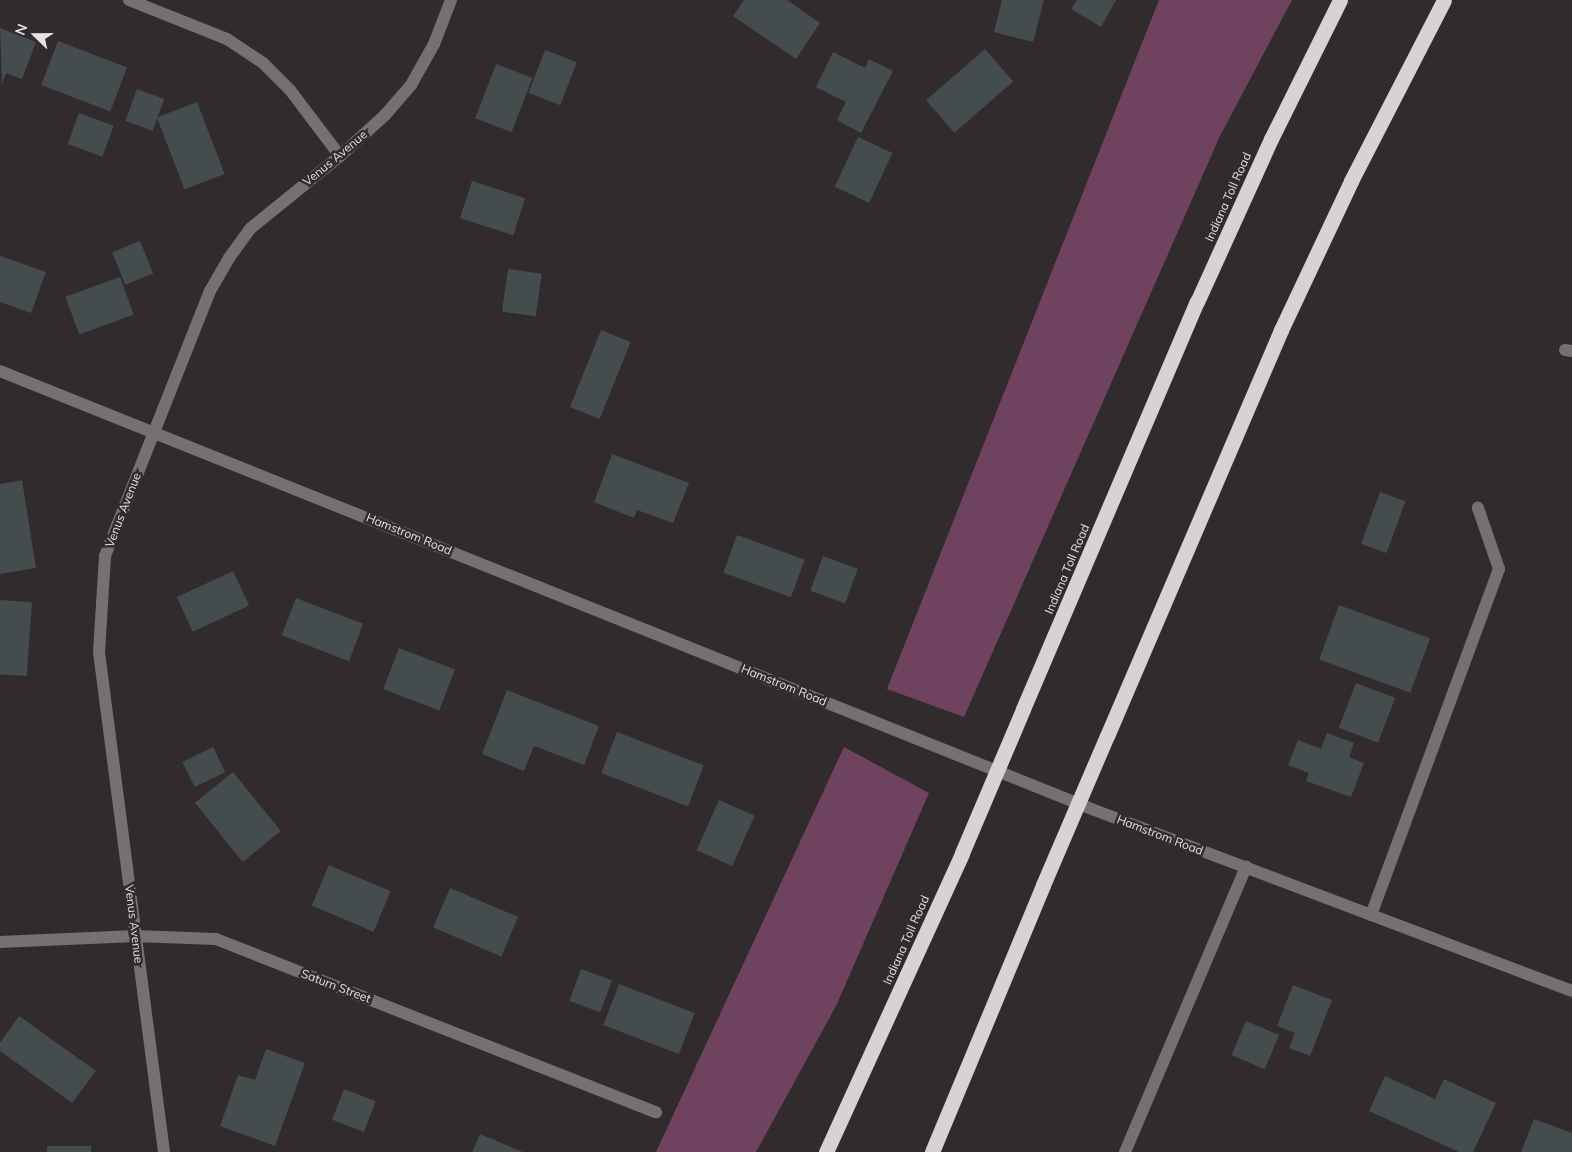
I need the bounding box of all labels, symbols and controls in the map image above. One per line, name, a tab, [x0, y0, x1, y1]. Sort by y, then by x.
north arrow	[10, 10, 60, 60]
text: N	[11, 21, 31, 38]
street label: Venus Avenue	[300, 127, 370, 189]
street label: Indiana Toll Road	[1202, 150, 1254, 244]
street label: Venus Avenue	[102, 471, 144, 549]
street label: Hamstrom Road	[364, 510, 454, 558]
street label: Indiana Toll Road	[1042, 522, 1092, 616]
street label: Hamstrom Road	[739, 661, 829, 709]
street label: Hamstrom Road	[1115, 812, 1205, 858]
street label: Venus Avenue	[122, 884, 146, 964]
street label: Indiana Toll Road	[880, 893, 932, 987]
street label: Saturn Street	[299, 966, 373, 1006]

